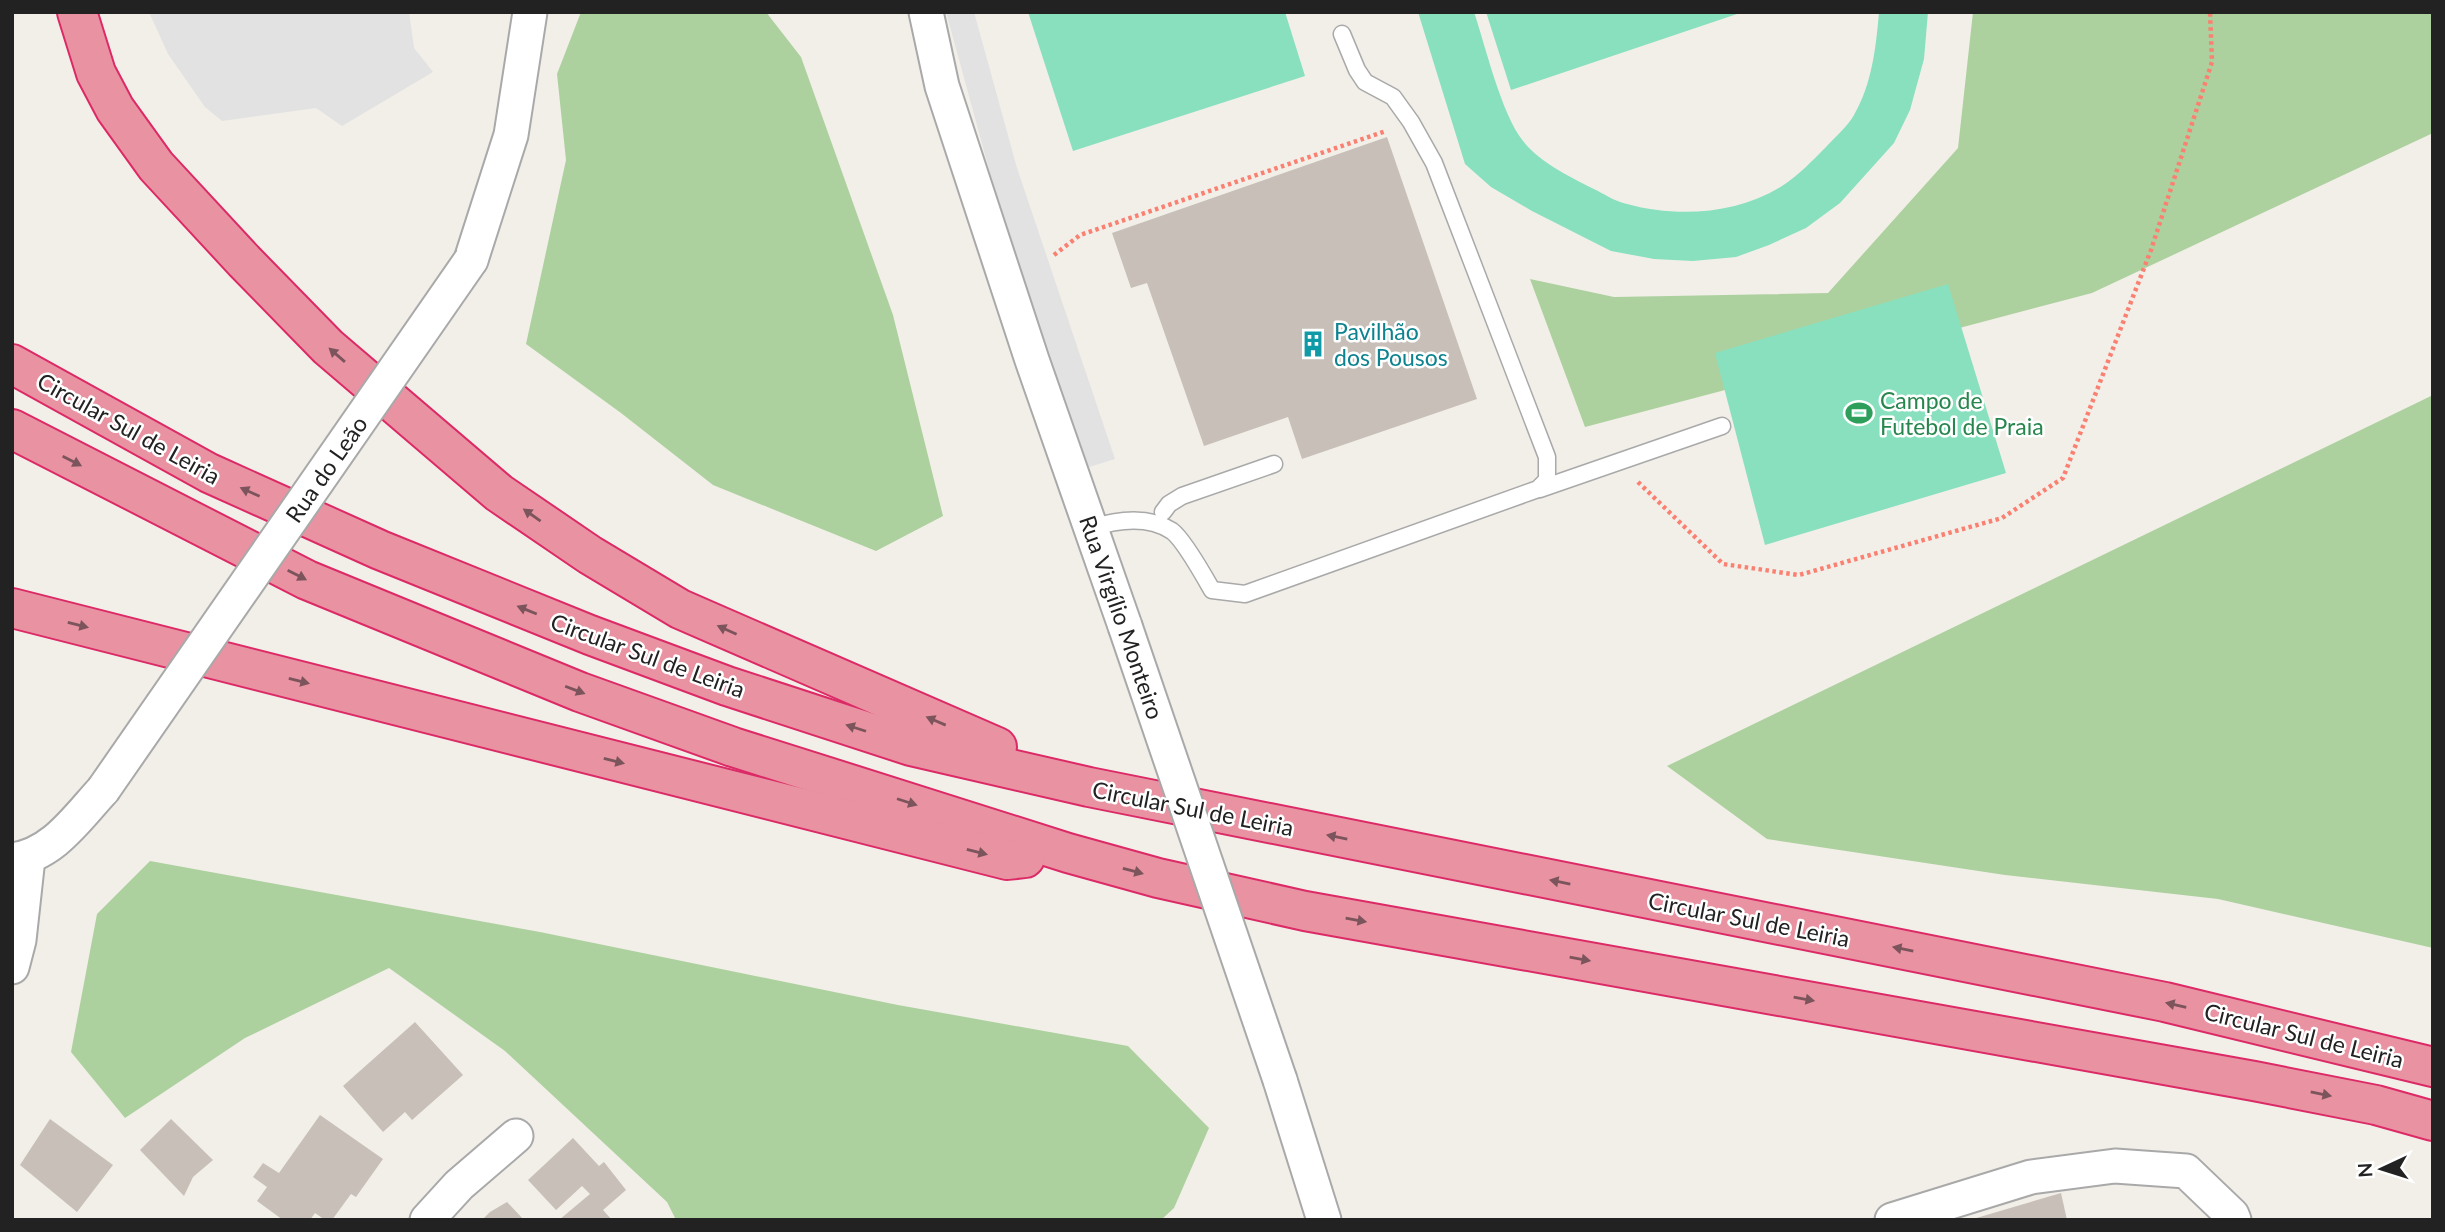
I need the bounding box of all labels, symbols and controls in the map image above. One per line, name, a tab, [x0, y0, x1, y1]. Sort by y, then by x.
place label: Pavilhão dos Pousos	[1334, 317, 1448, 371]
building icon: Pavilhão dos Pousos	[1298, 329, 1328, 359]
one-way arrow	[329, 348, 346, 363]
street label: Circular Sul de Leiria	[33, 366, 225, 490]
place label: Campo de Futebol de Praia	[1880, 386, 2044, 440]
sports icon: Campo de Futebol de Praia	[1844, 398, 1874, 428]
street label: Rua do Leão	[279, 410, 373, 528]
one-way arrow	[63, 454, 83, 466]
one-way arrow	[240, 486, 260, 498]
one-way arrow	[522, 509, 541, 522]
street label: Rua Virgílio Monteiro	[1074, 511, 1170, 723]
one-way arrow	[287, 570, 307, 581]
one-way arrow	[516, 604, 537, 615]
street label: Circular Sul de Leiria	[547, 607, 749, 703]
one-way arrow	[67, 620, 89, 631]
one-way arrow	[717, 624, 738, 635]
one-way arrow	[288, 676, 310, 687]
one-way arrow	[565, 685, 586, 696]
one-way arrow	[926, 715, 946, 727]
one-way arrow	[846, 722, 867, 733]
one-way arrow	[603, 756, 625, 767]
street label: Circular Sul de Leiria	[1090, 775, 1296, 841]
one-way arrow	[896, 797, 917, 808]
one-way arrow	[1325, 831, 1347, 842]
one-way arrow	[967, 847, 989, 858]
one-way arrow	[1123, 866, 1145, 877]
one-way arrow	[1549, 876, 1571, 887]
street label: Circular Sul de Leiria	[1646, 886, 1852, 952]
one-way arrow	[1345, 915, 1367, 926]
one-way arrow	[1892, 944, 1914, 955]
one-way arrow	[1569, 954, 1591, 965]
one-way arrow	[1793, 994, 1815, 1005]
street label: Circular Sul de Leiria	[2201, 997, 2407, 1073]
one-way arrow	[2165, 999, 2187, 1010]
one-way arrow	[2310, 1089, 2332, 1100]
north arrow	[2347, 1134, 2417, 1204]
text: N	[2353, 1162, 2377, 1178]

